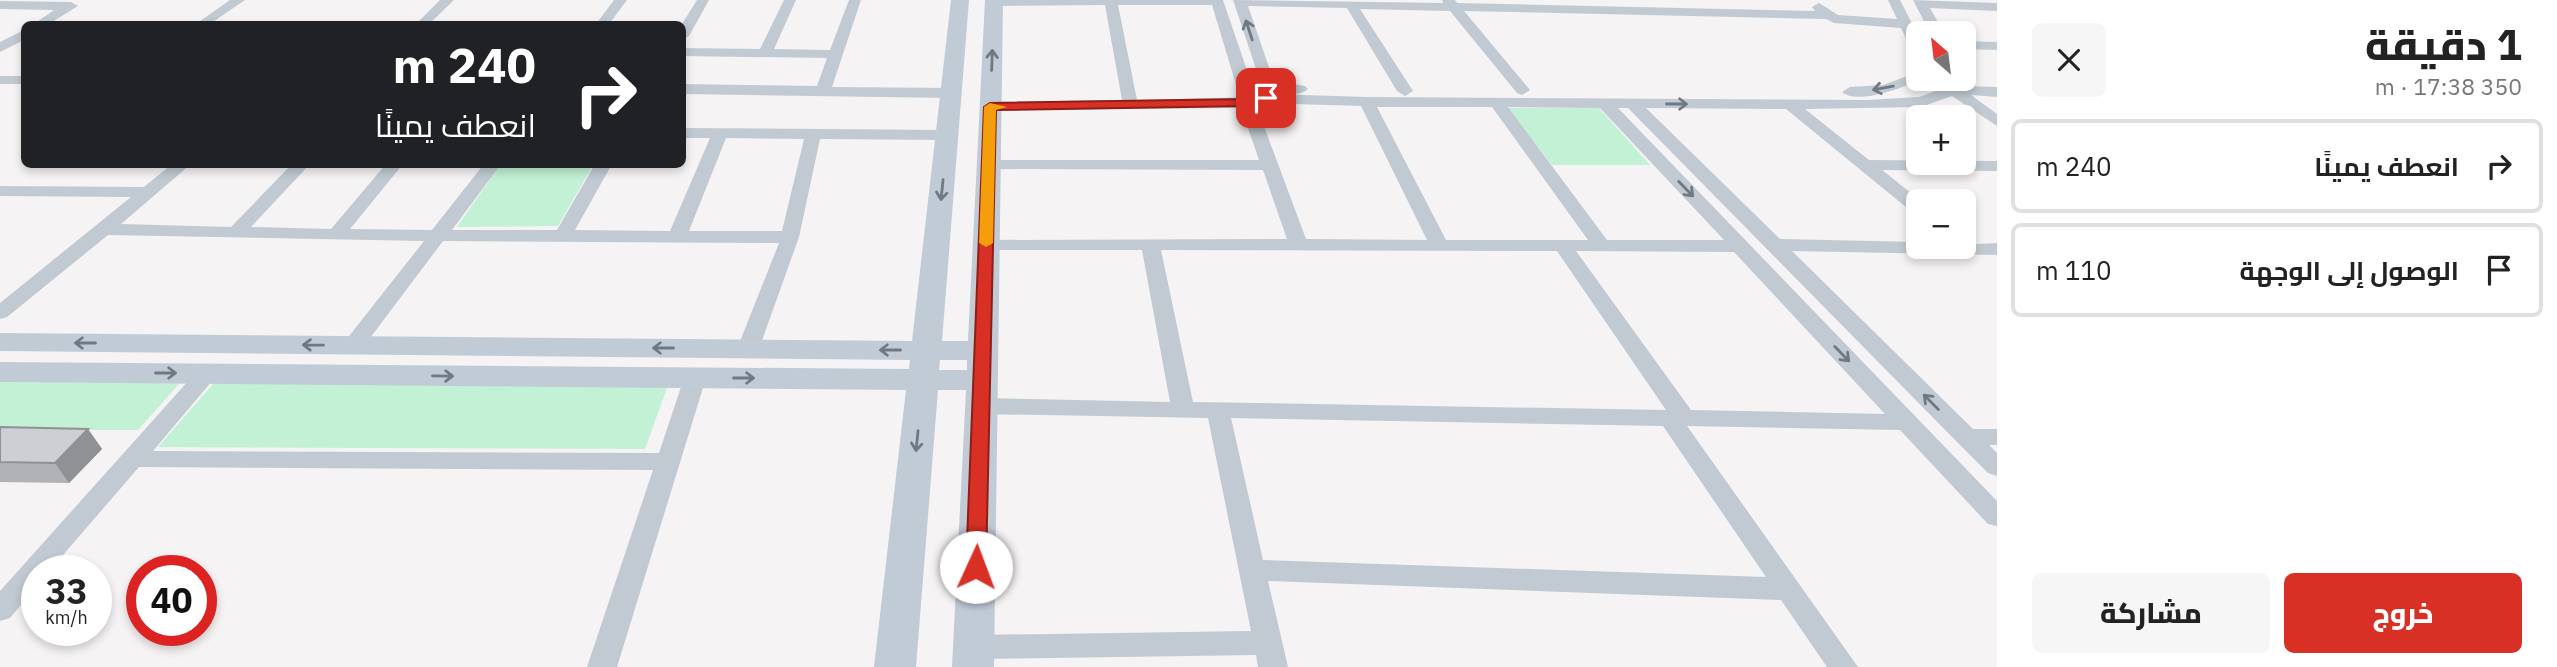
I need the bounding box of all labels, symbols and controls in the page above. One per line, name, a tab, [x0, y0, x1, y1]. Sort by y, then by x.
text: 1 دقيقة	[2365, 17, 2522, 72]
one-way arrow	[1242, 19, 1254, 41]
north arrow	[1906, 21, 1976, 91]
map controls	[1906, 21, 1976, 259]
button: close	[2032, 23, 2106, 97]
text: 240 m	[392, 33, 536, 96]
icon: right	[560, 49, 651, 140]
one-way arrow	[985, 49, 998, 72]
pin	[1236, 68, 1296, 128]
text: 350 m · 17:38	[2375, 71, 2522, 101]
icon: arrive	[1247, 79, 1285, 117]
one-way arrow	[1872, 82, 1895, 96]
one-way arrow	[1666, 97, 1689, 111]
text: انعطف يمينًا	[375, 104, 536, 146]
button: +	[1906, 105, 1976, 175]
icon: right	[2480, 147, 2518, 185]
text: 240 m	[2036, 149, 2112, 183]
text: انعطف يمينًا	[2314, 149, 2459, 183]
one-way arrow	[935, 178, 948, 201]
one-way arrow	[1677, 180, 1694, 197]
button: −	[1906, 189, 1976, 259]
icon: arrive	[2480, 251, 2518, 289]
text: 110 m	[2036, 253, 2112, 287]
text: الوصول إلى الوجهة	[2240, 253, 2459, 287]
one-way arrow	[74, 336, 97, 350]
one-way arrow	[302, 338, 325, 352]
one-way arrow	[652, 341, 675, 355]
one-way arrow	[879, 343, 902, 357]
one-way arrow	[1834, 345, 1851, 362]
one-way arrow	[154, 366, 177, 380]
one-way arrow	[431, 369, 454, 383]
one-way arrow	[732, 371, 755, 385]
one-way arrow	[1923, 394, 1940, 411]
one-way arrow	[911, 429, 924, 452]
position arrow	[939, 530, 1013, 604]
speed limit sign: 40	[126, 555, 217, 646]
text: 33	[45, 568, 88, 614]
button: مشاركة	[2032, 573, 2270, 653]
button: خروج	[2284, 573, 2522, 653]
text: km/h	[45, 606, 88, 629]

